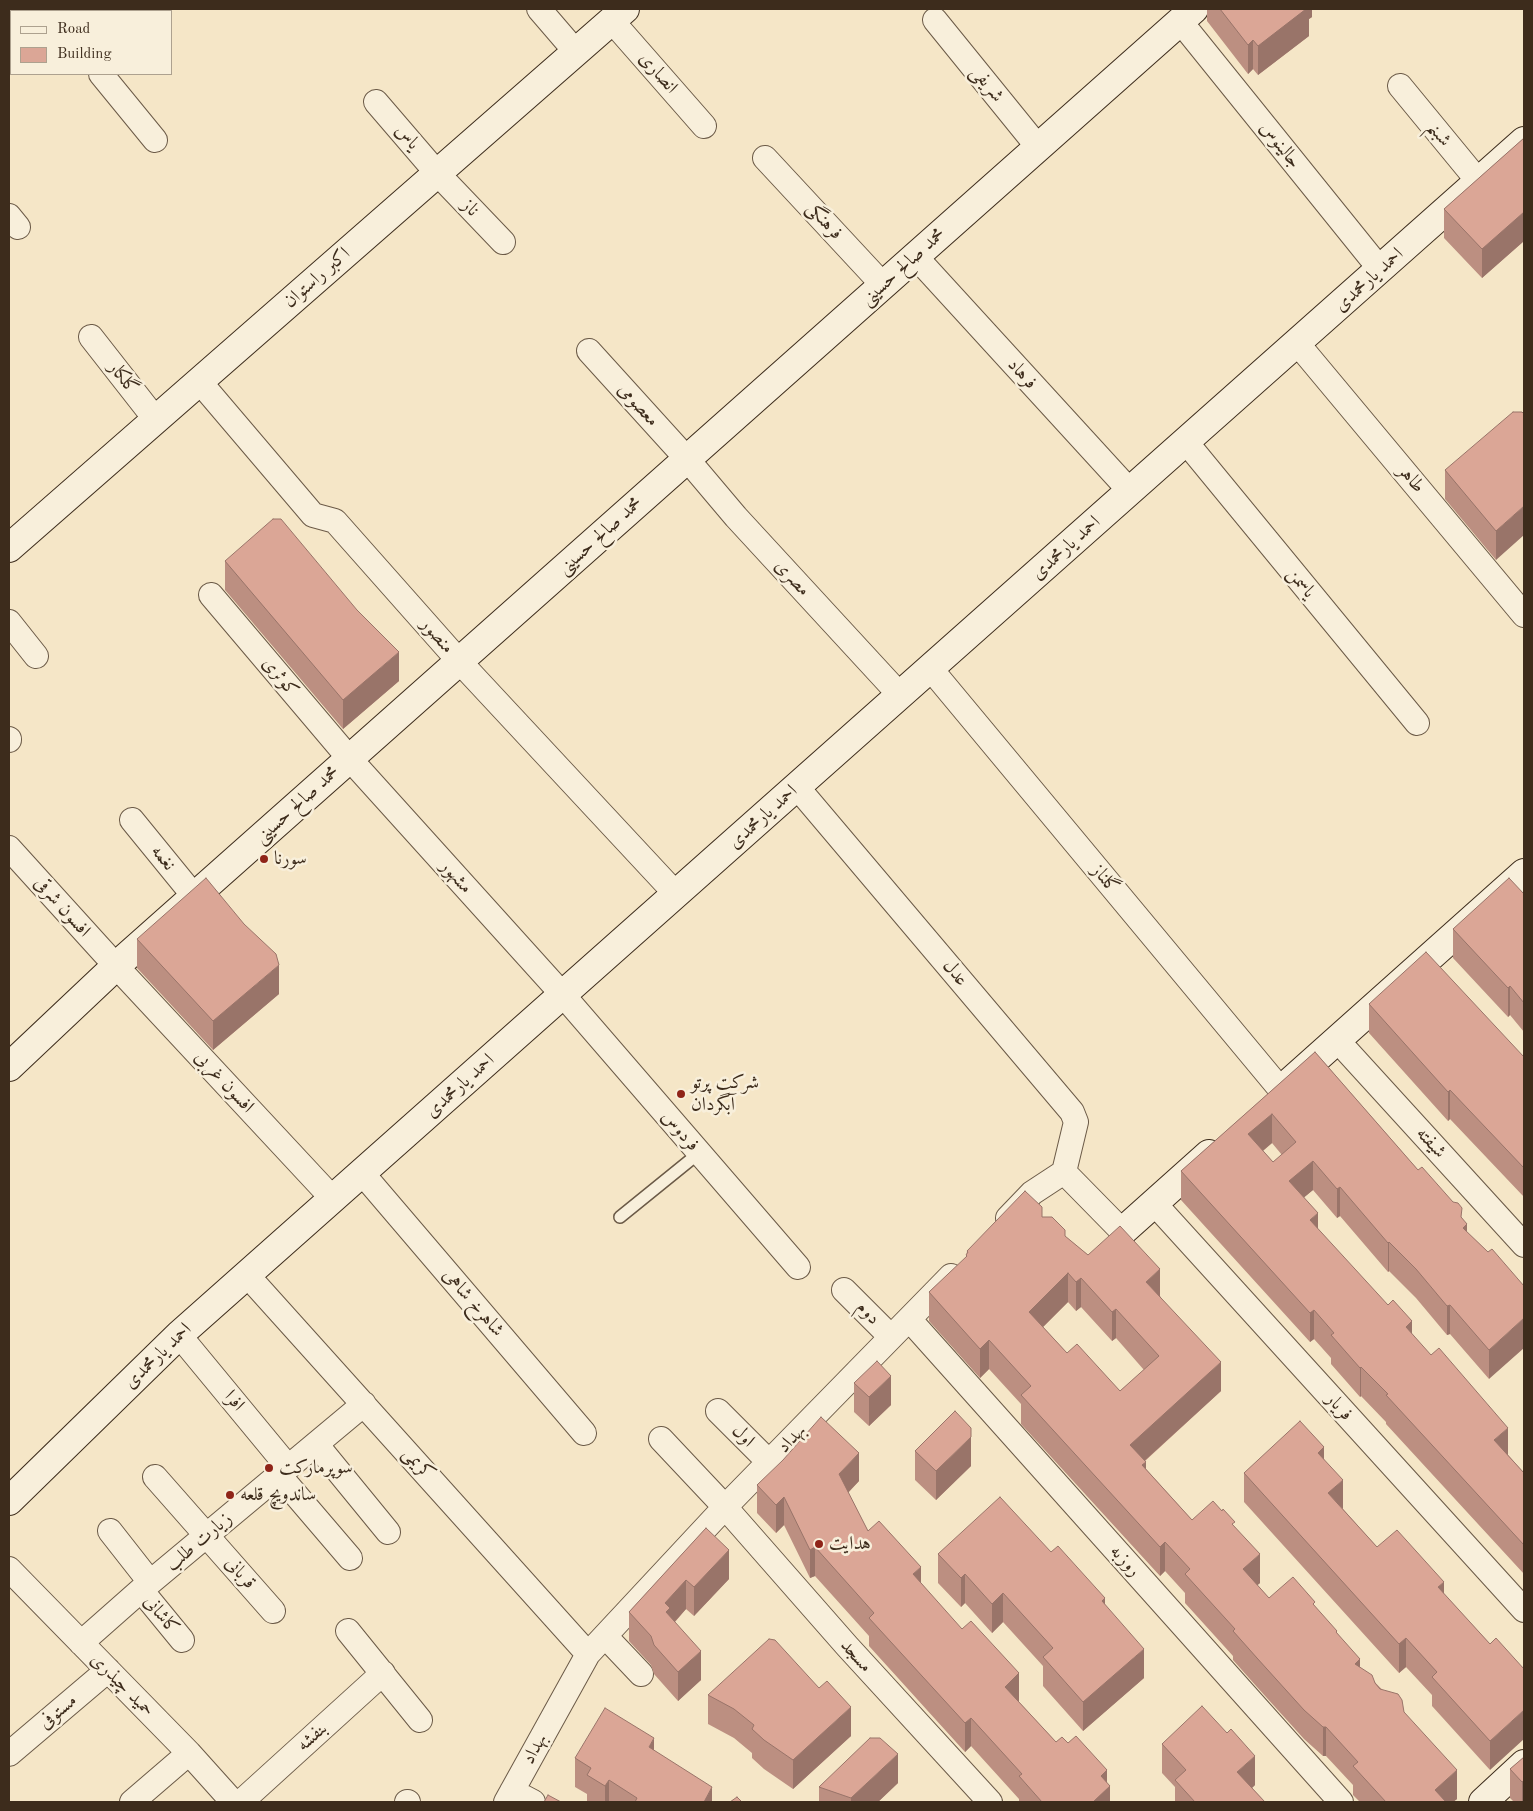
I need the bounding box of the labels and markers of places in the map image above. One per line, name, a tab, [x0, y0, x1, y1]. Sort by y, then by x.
place label: سورنا	[274, 848, 307, 870]
marker: سورنا	[258, 853, 270, 865]
place label: شرکت پرتو آبگردان	[691, 1072, 759, 1116]
marker: شرکت پرتو آبگردان	[675, 1088, 687, 1100]
place label: سوپرمارکت	[279, 1457, 353, 1479]
marker: سوپرمارکت	[263, 1462, 275, 1474]
place label: ساندویچ قلعه	[240, 1484, 316, 1506]
marker: ساندویچ قلعه	[224, 1489, 236, 1501]
place label: هدایت	[829, 1533, 871, 1555]
marker: هدایت	[813, 1538, 825, 1550]

